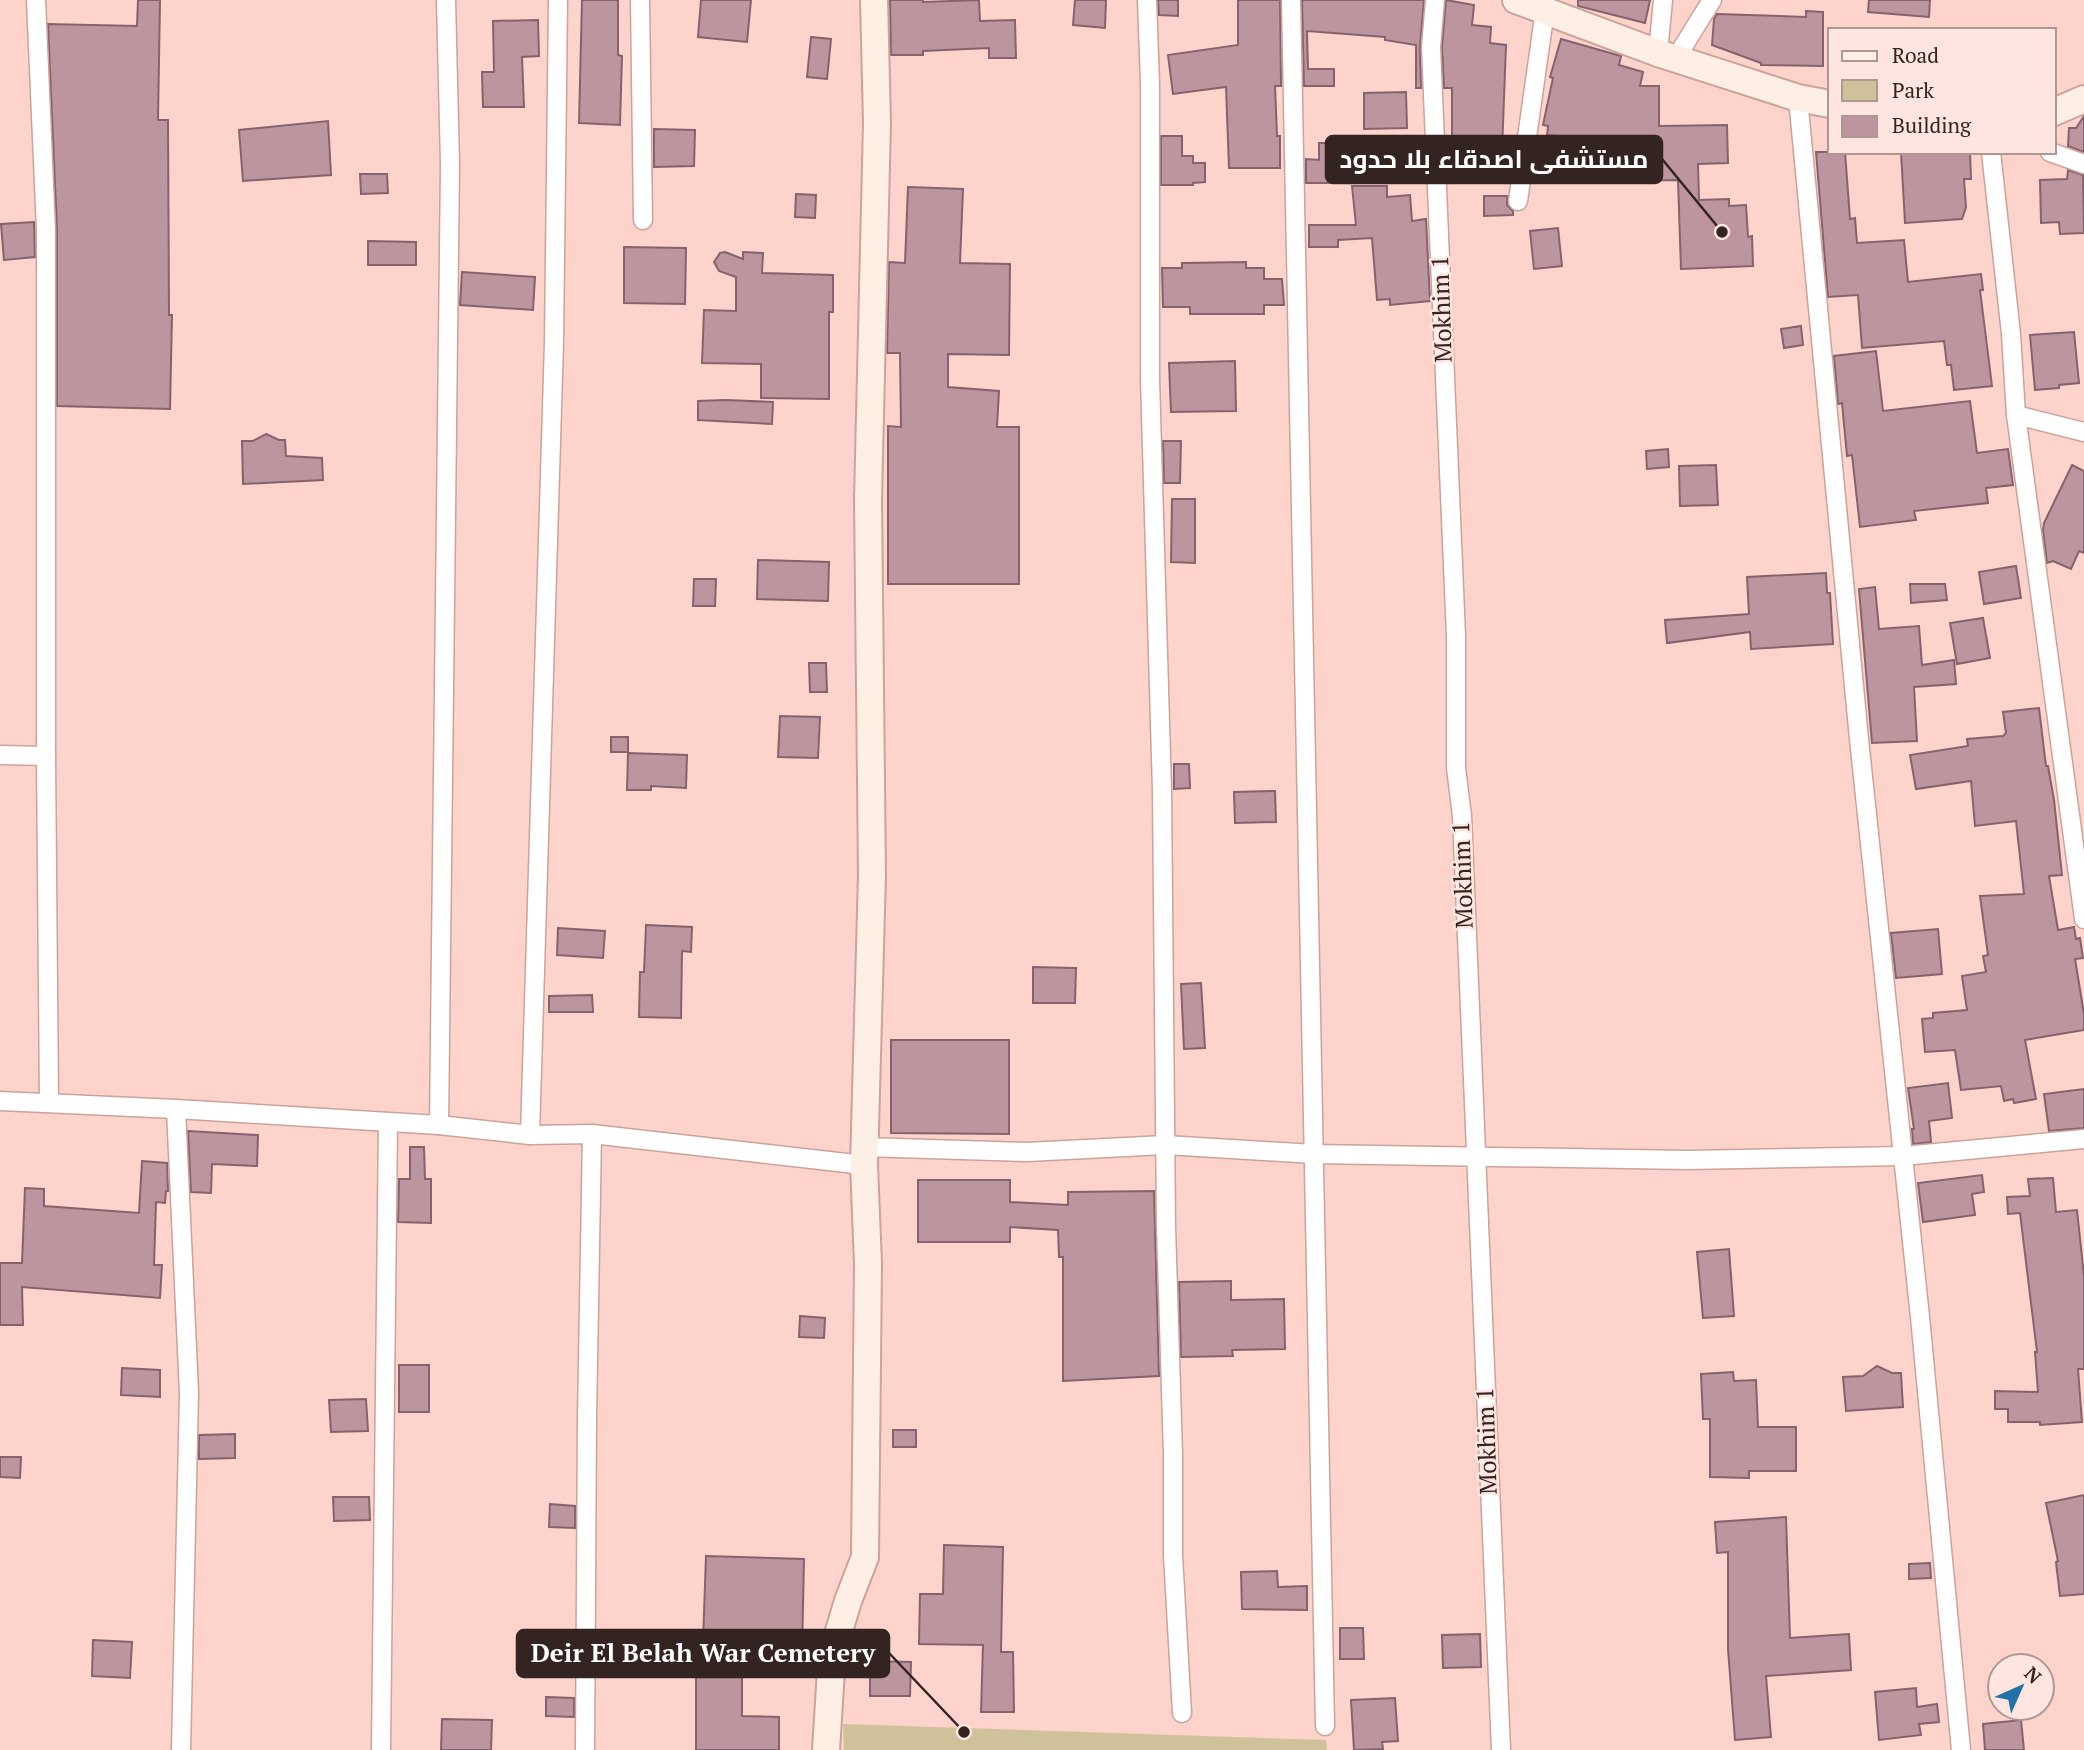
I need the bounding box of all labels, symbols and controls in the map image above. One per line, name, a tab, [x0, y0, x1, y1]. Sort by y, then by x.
legend	[1828, 28, 2056, 154]
text: Road	[1892, 41, 1939, 69]
text: Park	[1892, 76, 1934, 104]
text: Building	[1892, 111, 1972, 139]
callout: مستشفى اصدقاء بلا حدود	[1326, 136, 1662, 183]
text: مستشفى اصدقاء بلا حدود	[1340, 141, 1648, 175]
street label: Mokhim 1	[1423, 255, 1459, 363]
street label: Mokhim 1	[1444, 821, 1480, 929]
street label: Mokhim 1	[1468, 1387, 1504, 1495]
callout: Deir El Belah War Cemetery	[517, 1630, 889, 1677]
text: Deir El Belah War Cemetery	[531, 1635, 877, 1669]
north arrow	[1986, 1652, 2056, 1722]
text: N	[2019, 1661, 2048, 1689]

